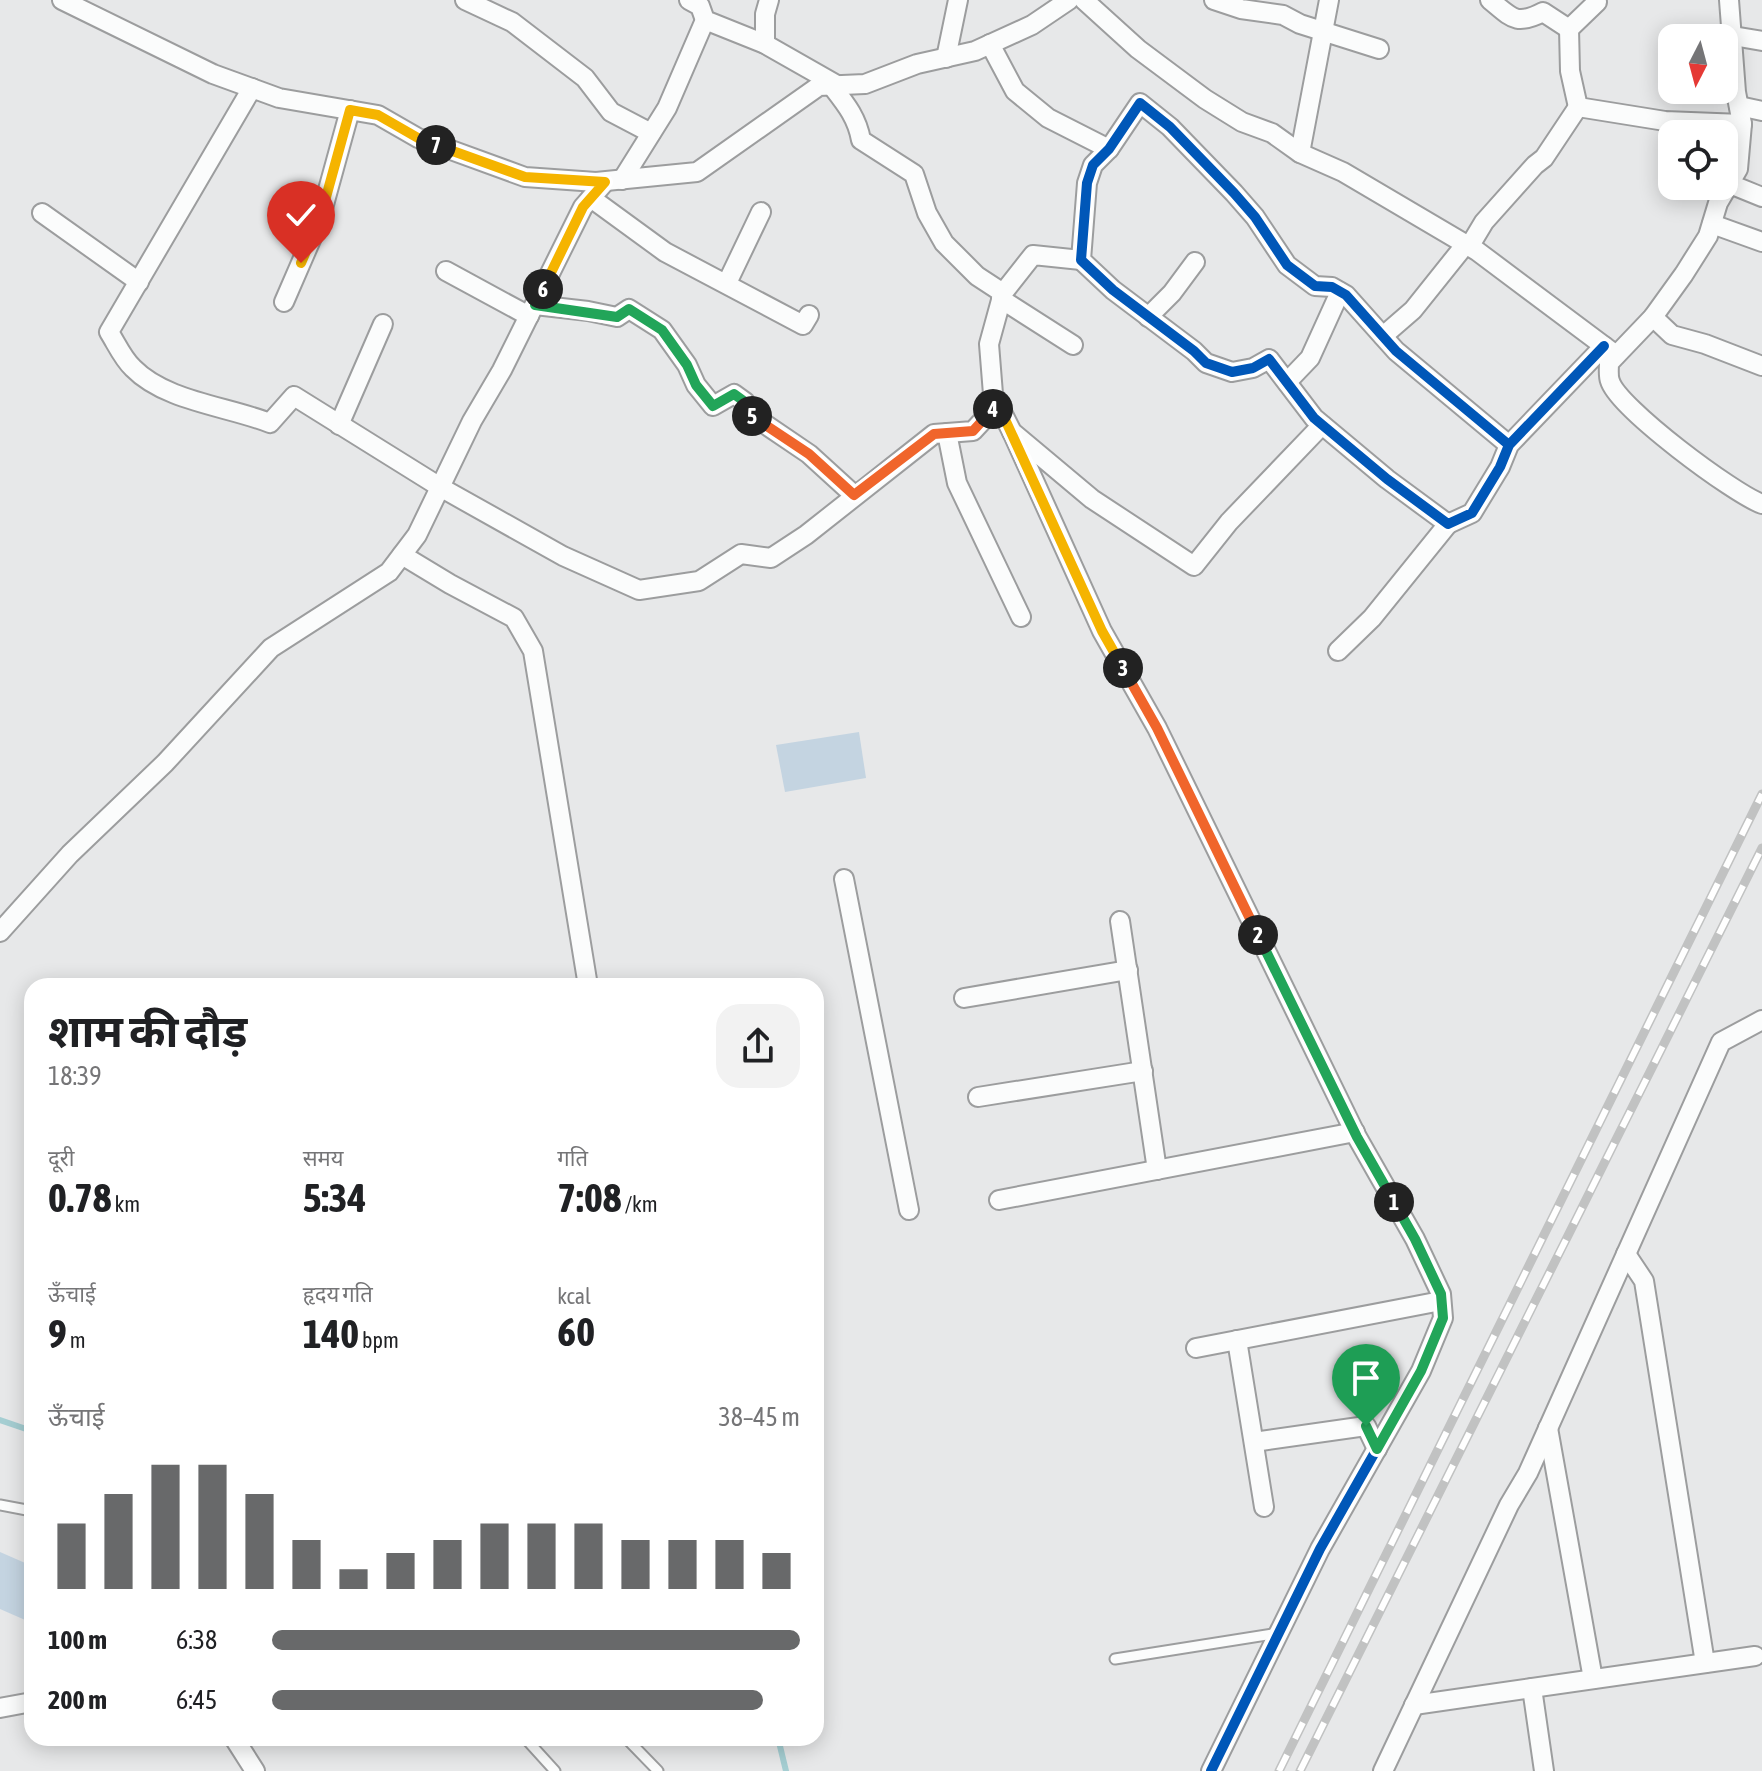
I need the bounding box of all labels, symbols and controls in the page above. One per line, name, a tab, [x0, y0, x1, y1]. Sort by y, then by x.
north arrow	[1658, 24, 1738, 104]
map controls	[1658, 24, 1738, 200]
button: locate	[1658, 120, 1738, 200]
pin: 7	[416, 125, 456, 165]
text: 7	[431, 132, 441, 158]
pin	[267, 181, 335, 263]
icon: check	[279, 193, 323, 237]
pin: 6	[523, 269, 563, 309]
text: 6	[538, 276, 548, 302]
pin: 4	[973, 389, 1013, 429]
pin: 5	[732, 396, 772, 436]
text: 4	[988, 396, 998, 422]
text: 5	[747, 403, 757, 429]
pin: 3	[1103, 648, 1143, 688]
text: 3	[1118, 655, 1128, 681]
pin: 2	[1238, 915, 1278, 955]
text: 2	[1253, 922, 1263, 948]
button: share	[716, 1004, 800, 1088]
text: शाम की दौड़	[48, 1006, 247, 1056]
text: 18:39	[48, 1061, 102, 1091]
text: दूरी	[48, 1145, 74, 1171]
text: समय	[303, 1145, 343, 1171]
text: गति	[557, 1145, 588, 1171]
text: 0.78	[48, 1175, 112, 1220]
text: 5:34	[303, 1175, 366, 1220]
text: 7:08	[557, 1175, 622, 1220]
pin: 1	[1374, 1182, 1414, 1222]
text: 1	[1389, 1189, 1399, 1215]
text: km	[112, 1191, 140, 1217]
text: /km	[622, 1191, 658, 1217]
text: ऊँचाई	[48, 1281, 96, 1307]
text: हृदय गति	[303, 1281, 373, 1307]
text: kcal	[557, 1283, 591, 1309]
text: 60	[557, 1309, 595, 1354]
text: 9	[48, 1311, 67, 1356]
text: 140	[303, 1311, 359, 1356]
text: m	[67, 1327, 86, 1353]
text: bpm	[359, 1327, 399, 1353]
pin	[1332, 1344, 1400, 1426]
icon: arrive	[1344, 1356, 1388, 1400]
text: ऊँचाई	[48, 1402, 104, 1432]
text: 38–45 m	[718, 1402, 800, 1432]
text: 100 m	[48, 1625, 107, 1655]
text: 6:38	[176, 1625, 217, 1655]
text: 200 m	[48, 1685, 107, 1715]
text: 6:45	[176, 1685, 217, 1715]

